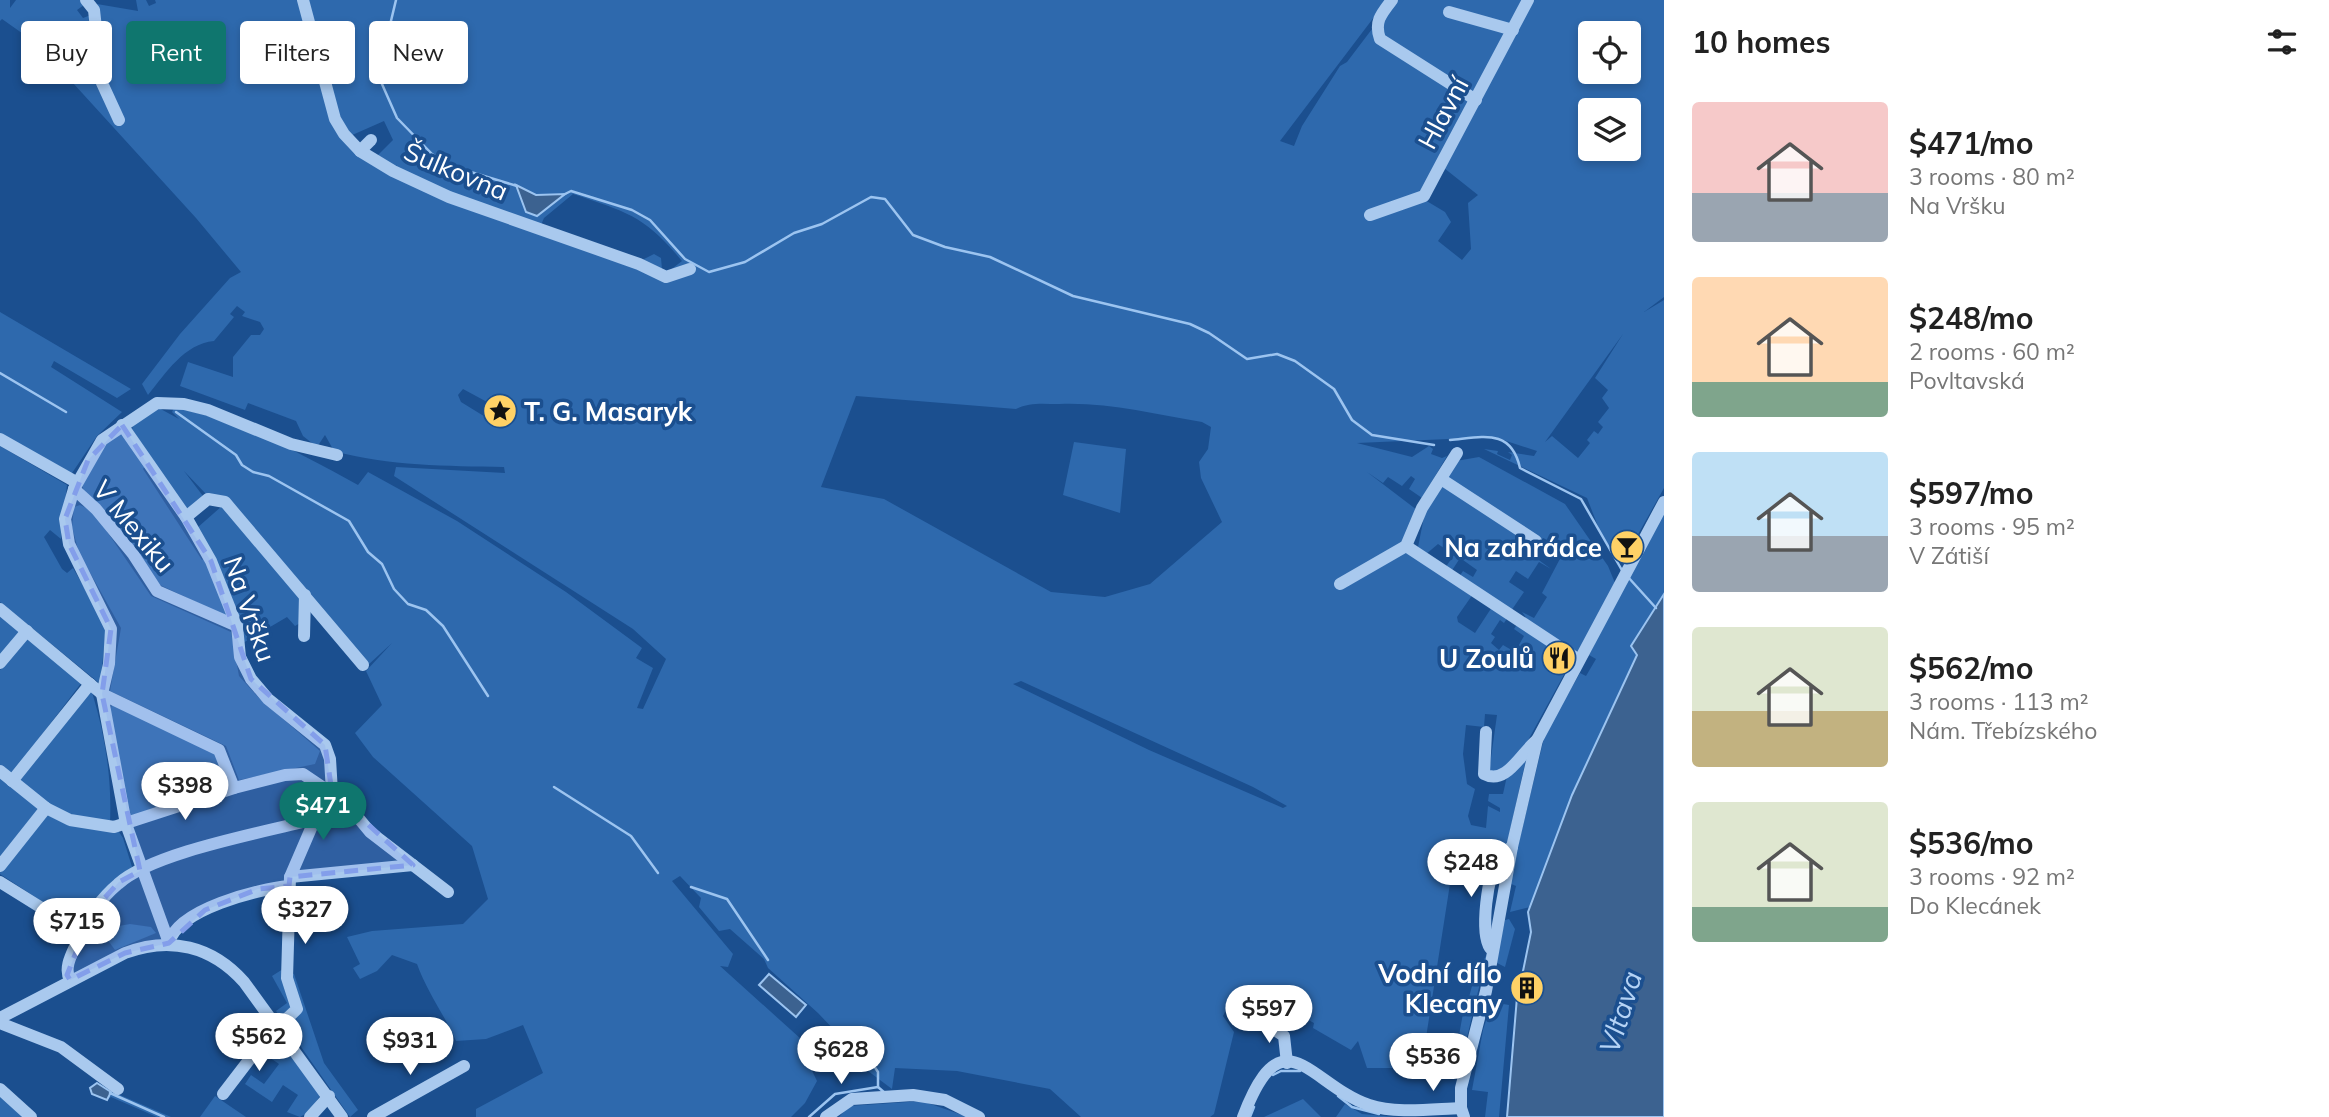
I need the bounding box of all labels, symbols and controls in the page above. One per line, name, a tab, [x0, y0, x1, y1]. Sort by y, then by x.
chip: Buy	[21, 21, 112, 84]
chip: Rent	[126, 21, 226, 84]
chip: Filters	[240, 21, 355, 84]
chip: New	[369, 21, 468, 84]
map controls	[1578, 21, 1641, 161]
button: locate	[1578, 21, 1641, 84]
text: 10 homes	[1692, 23, 1831, 61]
icon: filters	[2263, 23, 2301, 61]
street label: Hlavní	[1410, 70, 1476, 155]
button: layers	[1578, 98, 1641, 161]
text: $471/mo	[1909, 124, 2033, 162]
icon: home	[1748, 130, 1832, 214]
street label: Šulkovna	[399, 134, 513, 208]
text: 3 rooms · 80 m²	[1909, 162, 2075, 191]
text: Na Vršku	[1909, 191, 2006, 220]
text: $248/mo	[1909, 299, 2033, 337]
icon: home	[1748, 305, 1832, 389]
text: 2 rooms · 60 m²	[1909, 337, 2075, 366]
text: Povltavská	[1909, 366, 2025, 395]
place icon: T. G. Masaryk	[481, 392, 519, 430]
place label: T. G. Masaryk	[524, 395, 693, 428]
street label: V Mexiku	[86, 473, 182, 579]
text: $597/mo	[1909, 474, 2033, 512]
icon: home	[1748, 480, 1832, 564]
text: 3 rooms · 95 m²	[1909, 512, 2075, 541]
bar icon: Na zahrádce	[1608, 528, 1646, 566]
place label: Na zahrádce	[1444, 531, 1602, 564]
text: V Zátiší	[1909, 541, 1989, 570]
street label: Na Vršku	[217, 552, 283, 666]
restaurant icon: U Zoulů	[1540, 639, 1578, 677]
place label: U Zoulů	[1439, 642, 1534, 675]
text: $562/mo	[1909, 649, 2033, 687]
icon: home	[1748, 655, 1832, 739]
text: 3 rooms · 113 m²	[1909, 687, 2089, 716]
text: Nám. Třebízského	[1909, 716, 2097, 745]
pin: $398	[144, 762, 226, 822]
text: $398	[157, 770, 213, 799]
pin: $471	[282, 782, 364, 842]
text: $471	[295, 790, 351, 819]
text: $536/mo	[1909, 824, 2033, 862]
icon: home	[1748, 830, 1832, 914]
pin: $248	[1430, 839, 1512, 899]
text: $248	[1443, 847, 1499, 876]
text: 3 rooms · 92 m²	[1909, 862, 2075, 891]
pin: $327	[264, 886, 346, 946]
text: Do Klecánek	[1909, 891, 2041, 920]
text: $327	[277, 894, 333, 923]
pin: $715	[36, 898, 118, 958]
text: $715	[49, 906, 105, 935]
place label: Vodní dílo Klecany	[1377, 957, 1503, 1020]
water label: Vltava	[1591, 967, 1649, 1057]
building icon: Vodní dílo Klecany	[1508, 969, 1546, 1007]
pin: $597	[1228, 986, 1310, 1045]
text: $597	[1241, 993, 1297, 1022]
pin: $562	[218, 1014, 300, 1073]
pin: $931	[369, 1018, 451, 1077]
text: $562	[231, 1021, 287, 1050]
text: $931	[382, 1025, 438, 1054]
pin: $628	[800, 1026, 882, 1086]
text: $628	[813, 1034, 869, 1063]
pin: $536	[1392, 1034, 1474, 1093]
text: $536	[1405, 1041, 1461, 1070]

